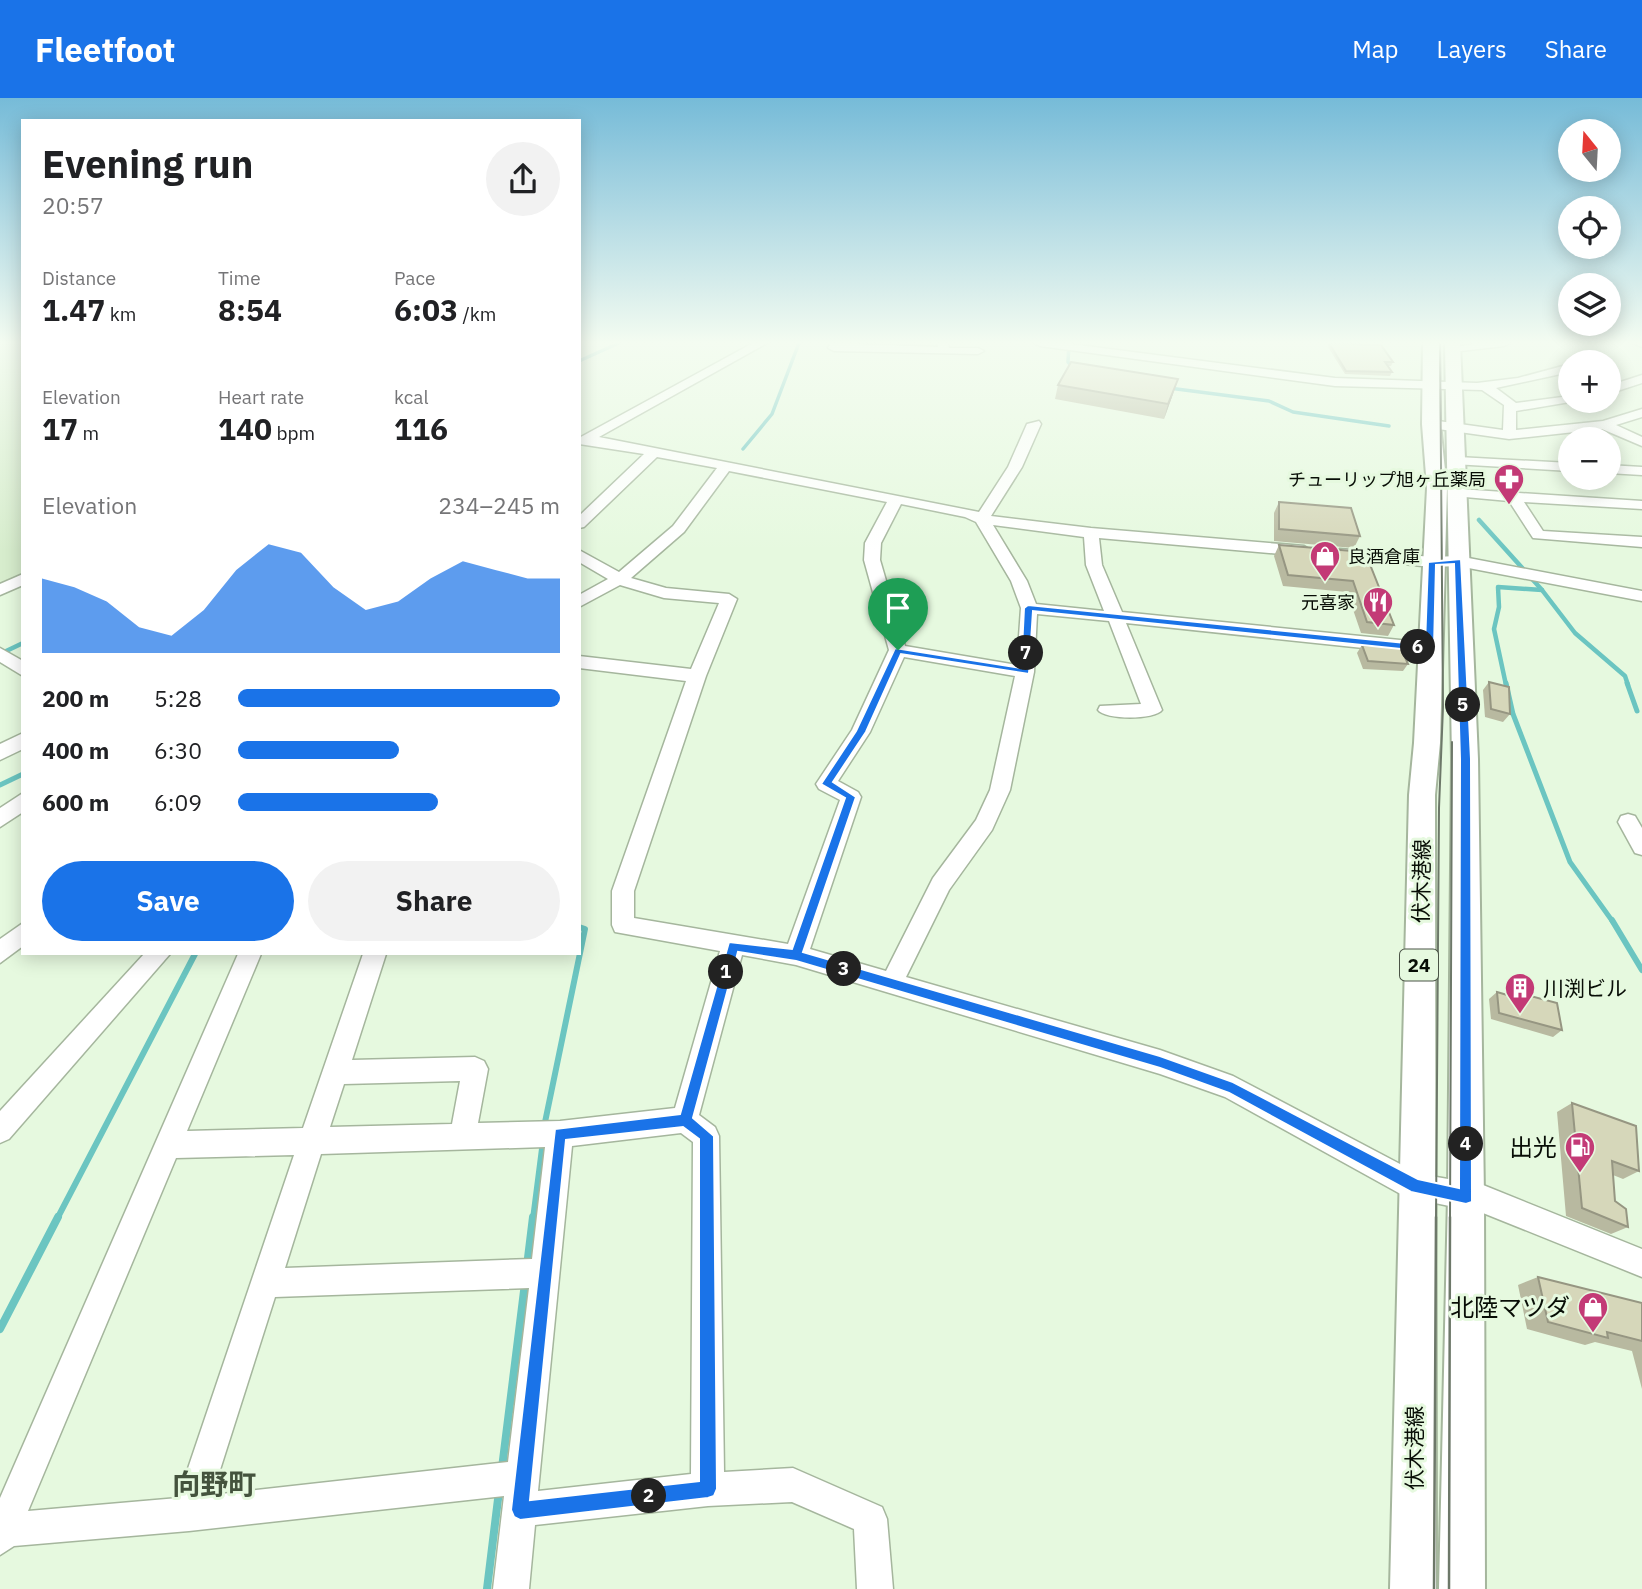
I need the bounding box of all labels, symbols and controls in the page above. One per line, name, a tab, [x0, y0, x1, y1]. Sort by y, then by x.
text: Fleetfoot	[35, 28, 175, 71]
text: Map	[1352, 33, 1399, 65]
text: Layers	[1437, 33, 1507, 65]
text: Share	[1545, 33, 1607, 65]
north arrow	[1558, 119, 1620, 182]
map controls	[1558, 119, 1621, 490]
text: Evening run	[42, 139, 253, 188]
button: share	[486, 142, 560, 216]
text: 20:57	[42, 190, 104, 220]
button: locate	[1558, 196, 1621, 259]
text: Distance	[42, 266, 116, 290]
text: Time	[218, 266, 261, 290]
text: Pace	[394, 266, 435, 290]
button: layers	[1558, 273, 1621, 336]
text: 1.47	[42, 290, 105, 329]
text: 8:54	[218, 290, 282, 329]
text: 6:03	[394, 290, 458, 329]
text: km	[105, 302, 136, 326]
text: /km	[458, 302, 496, 326]
button: +	[1558, 350, 1621, 413]
text: Elevation	[42, 385, 121, 409]
text: Heart rate	[218, 385, 304, 409]
text: kcal	[394, 385, 429, 409]
text: 17	[42, 409, 78, 448]
text: 140	[218, 409, 272, 448]
text: 116	[394, 409, 448, 448]
text: m	[78, 421, 99, 445]
text: bpm	[272, 421, 315, 445]
button: −	[1558, 427, 1621, 490]
pharmacy icon: チューリップ旭ヶ丘薬局	[1492, 462, 1526, 506]
place label: チューリップ旭ヶ丘薬局	[1288, 468, 1486, 491]
text: Elevation	[42, 490, 137, 520]
text: 234–245 m	[438, 490, 560, 520]
shop icon: 良酒倉庫	[1308, 539, 1342, 583]
place label: 良酒倉庫	[1348, 545, 1420, 568]
pin	[868, 578, 928, 650]
restaurant icon: 元喜家	[1361, 585, 1395, 629]
icon: arrive	[879, 589, 917, 627]
place label: 元喜家	[1301, 591, 1355, 614]
pin: 6	[1400, 630, 1436, 664]
text: 6	[1412, 634, 1423, 658]
pin: 7	[1009, 636, 1044, 670]
text: 7	[1020, 640, 1031, 664]
text: 200 m	[42, 683, 109, 713]
text: 5:28	[154, 683, 202, 713]
pin: 5	[1446, 688, 1480, 722]
text: 5	[1457, 692, 1468, 716]
text: 400 m	[42, 735, 109, 765]
text: 6:30	[154, 735, 202, 765]
text: 600 m	[42, 787, 109, 817]
text: 6:09	[154, 787, 202, 817]
street label: 伏木港線	[1406, 839, 1436, 923]
button: Save	[42, 861, 294, 941]
button: Share	[308, 861, 560, 941]
road number: 24	[1400, 950, 1438, 980]
pin: 3	[826, 952, 862, 986]
pin: 1	[708, 954, 744, 990]
text: 3	[838, 956, 849, 980]
text: 1	[720, 959, 731, 983]
building icon: 川渕ビル	[1503, 971, 1537, 1015]
place label: 川渕ビル	[1543, 974, 1627, 1002]
pin: 4	[1448, 1126, 1484, 1162]
fuel station icon: 出光	[1563, 1130, 1597, 1174]
text: 4	[1460, 1131, 1471, 1155]
place label: 出光	[1509, 1131, 1557, 1163]
shop icon: 北陸マツダ	[1576, 1290, 1610, 1334]
place label: 北陸マツダ	[1450, 1291, 1570, 1323]
street label: 伏木港線	[1400, 1406, 1428, 1490]
district label: 向野町	[172, 1465, 256, 1502]
pin: 2	[632, 1478, 666, 1514]
text: 2	[643, 1483, 654, 1507]

